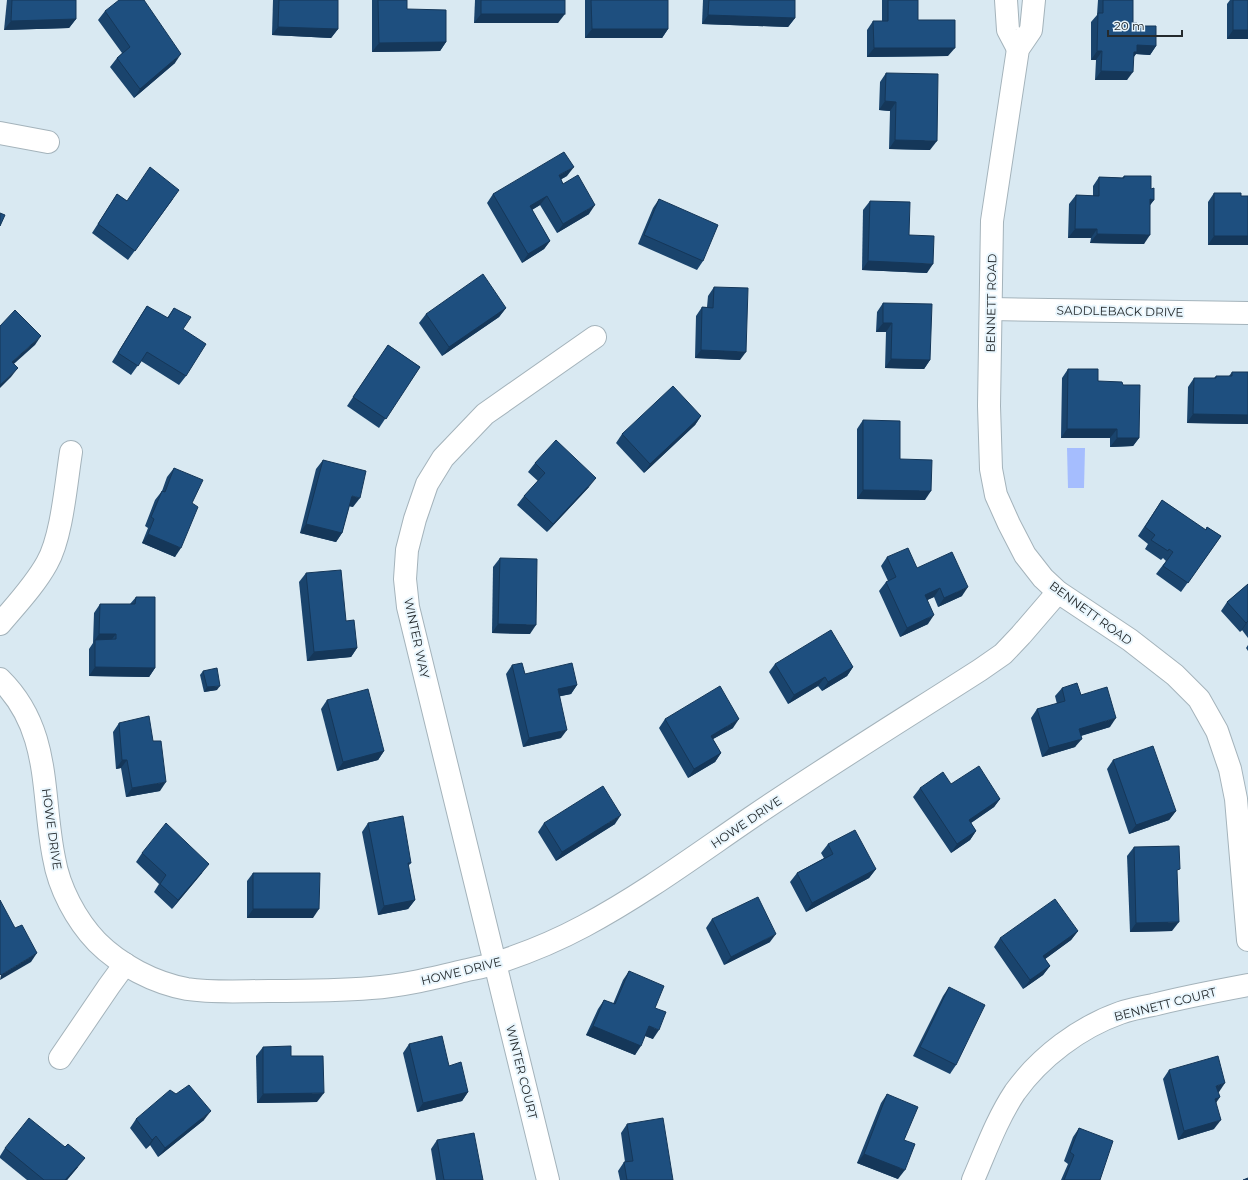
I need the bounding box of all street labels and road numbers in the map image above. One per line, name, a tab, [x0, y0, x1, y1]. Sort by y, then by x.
street label: BENNETT ROAD	[983, 253, 999, 353]
street label: SADDLEBACK DRIVE	[1056, 302, 1184, 320]
street label: BENNETT ROAD	[1047, 578, 1135, 648]
street label: WINTER WAY	[401, 596, 433, 680]
street label: HOWE DRIVE	[39, 787, 65, 871]
street label: HOWE DRIVE	[708, 793, 784, 851]
street label: HOWE DRIVE	[419, 954, 503, 988]
street label: BENNETT COURT	[1112, 984, 1218, 1024]
street label: WINTER COURT	[503, 1023, 541, 1121]

